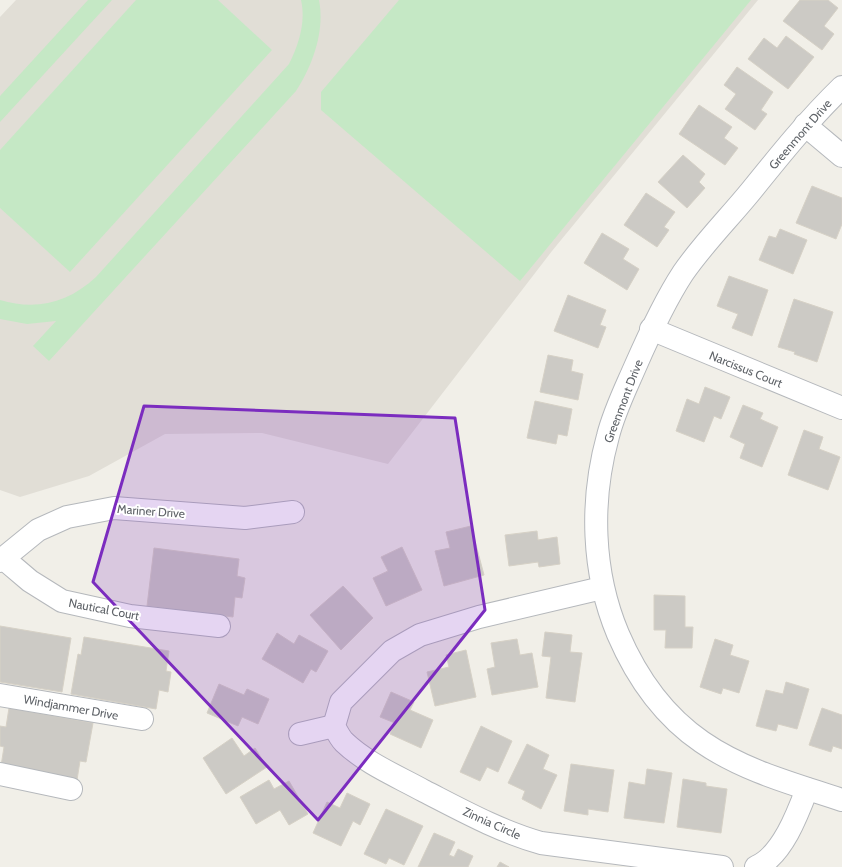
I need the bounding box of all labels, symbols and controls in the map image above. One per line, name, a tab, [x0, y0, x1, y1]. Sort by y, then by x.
street label: Greenmont Drive	[765, 96, 835, 172]
street label: Narcissus Court	[707, 348, 785, 390]
street label: Greenmont Drive	[600, 357, 646, 445]
street label: Mariner Drive	[117, 501, 185, 521]
street label: Nautical Court	[67, 595, 141, 623]
street label: Windjammer Drive	[22, 691, 120, 723]
street label: Zinnia Circle	[461, 804, 523, 842]

